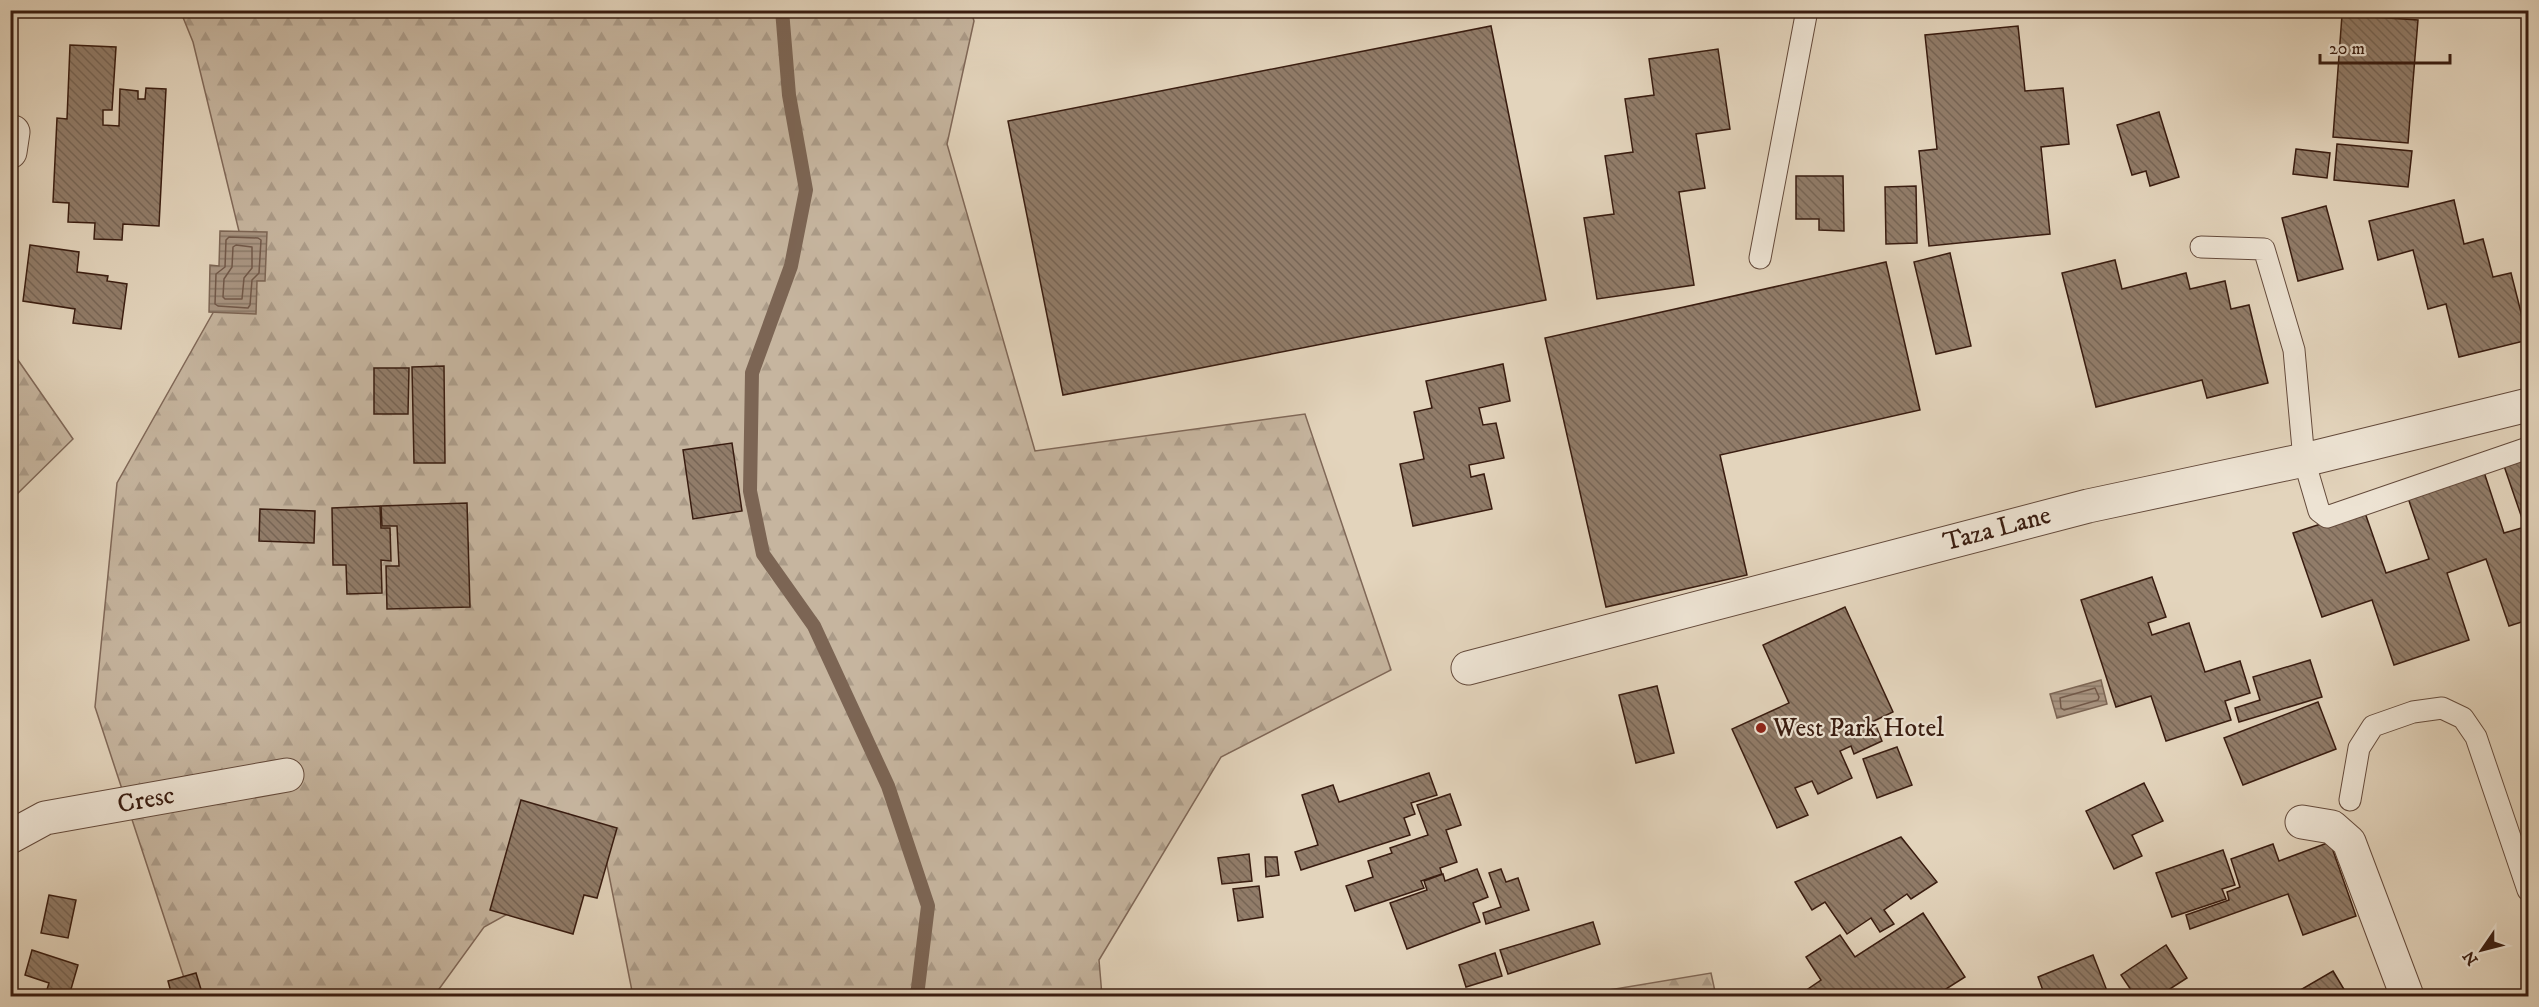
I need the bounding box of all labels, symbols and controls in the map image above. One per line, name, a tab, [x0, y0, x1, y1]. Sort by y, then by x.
scale bar	[2320, 27, 2450, 65]
text: 20 m	[2329, 38, 2365, 60]
street label: Taza Lane	[1939, 499, 2055, 559]
place label: West Park Hotel	[1772, 712, 1944, 745]
marker: West Park Hotel	[1754, 721, 1768, 735]
street label: Cresc	[115, 779, 177, 821]
north arrow	[2452, 920, 2512, 980]
text: N	[2459, 947, 2482, 969]

